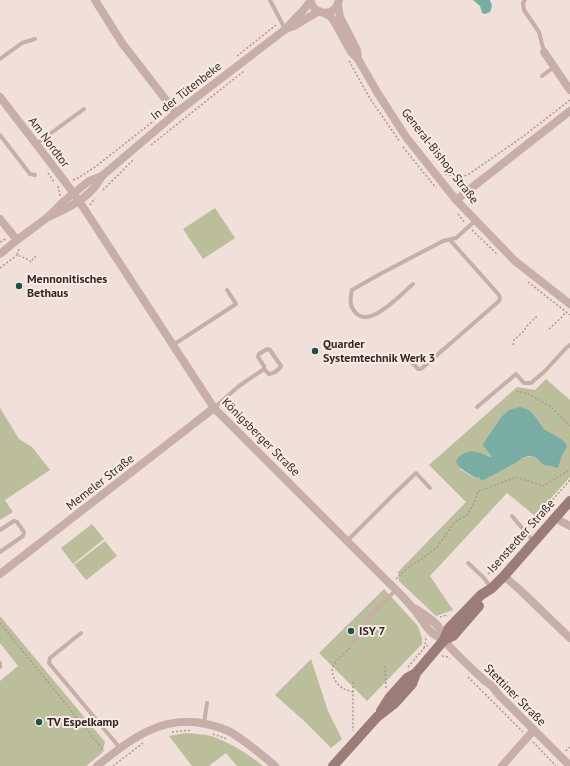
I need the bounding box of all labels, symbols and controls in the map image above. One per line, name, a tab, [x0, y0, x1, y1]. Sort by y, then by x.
street label: In der Tütenbeke	[147, 58, 224, 123]
street label: General-Bishop-Straße	[399, 105, 482, 206]
street label: Am Nordtor	[26, 113, 73, 170]
place label: Mennonitisches Bethaus	[27, 271, 107, 300]
marker: Mennonitisches Bethaus	[14, 281, 24, 291]
place label: Quarder Systemtechnik Werk 3	[323, 336, 435, 365]
marker: Quarder Systemtechnik Werk 3	[310, 346, 320, 356]
street label: Königsberger Straße	[219, 394, 304, 479]
street label: Memeler Straße	[63, 450, 137, 513]
street label: Isenstedter Straße	[484, 496, 558, 576]
place label: ISY 7	[359, 623, 386, 638]
marker: ISY 7	[346, 626, 356, 636]
street label: Stettiner Straße	[481, 661, 549, 729]
place label: TV Espelkamp	[47, 714, 119, 729]
marker: TV Espelkamp	[34, 717, 44, 727]

